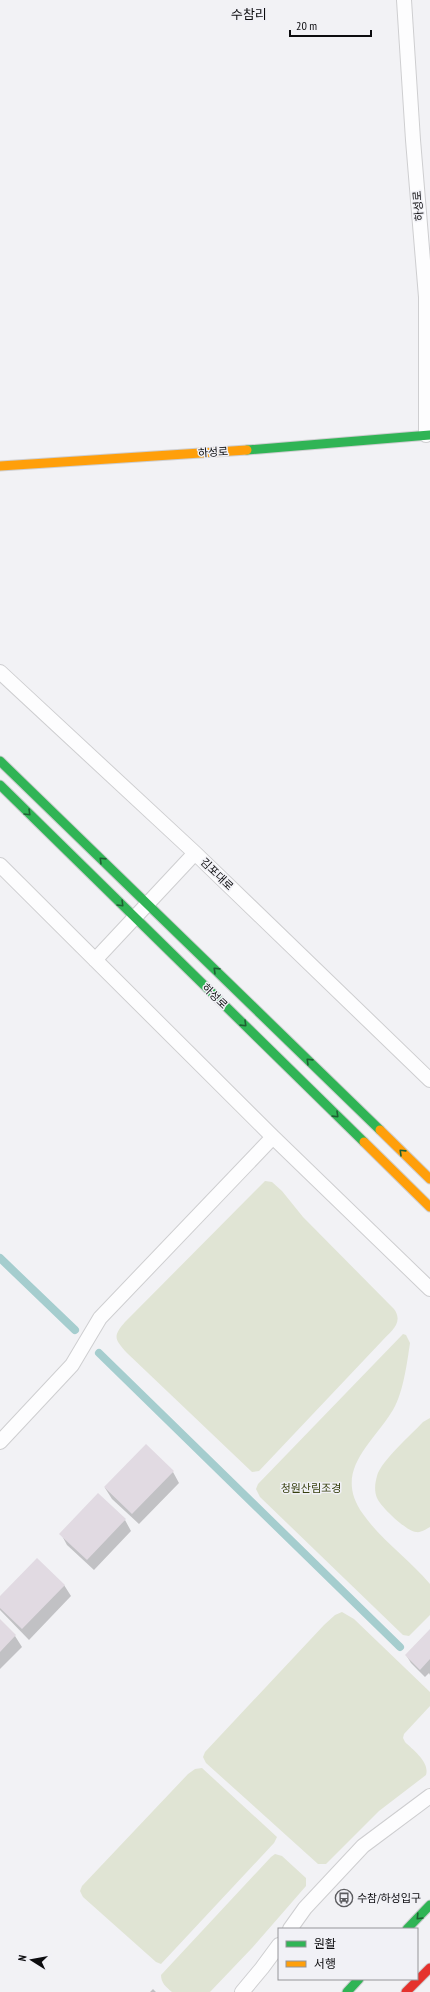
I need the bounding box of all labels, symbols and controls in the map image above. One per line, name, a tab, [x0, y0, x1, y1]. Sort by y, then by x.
district label: 수참리	[231, 6, 267, 23]
scale bar	[290, 12, 371, 38]
text: 20 m	[296, 18, 317, 33]
street label: 하성로	[410, 190, 426, 222]
street label: 하성로	[197, 444, 229, 460]
one-way arrow	[23, 808, 31, 816]
street label: 김포대로	[198, 855, 236, 893]
one-way arrow	[99, 857, 107, 865]
one-way arrow	[116, 899, 124, 907]
one-way arrow	[213, 967, 221, 975]
street label: 하성로	[199, 980, 231, 1012]
one-way arrow	[239, 1019, 247, 1027]
one-way arrow	[306, 1058, 314, 1066]
one-way arrow	[331, 1110, 339, 1118]
one-way arrow	[399, 1149, 407, 1157]
park label: 청원산림조경	[281, 1481, 341, 1495]
bus stop icon: 수참/하성입구	[334, 1888, 354, 1908]
place label: 수참/하성입구	[357, 1891, 421, 1905]
one-way arrow	[416, 1912, 423, 1920]
legend	[278, 1928, 418, 1980]
text: 원활	[314, 1936, 336, 1951]
north arrow	[12, 1940, 52, 1980]
text: N	[15, 1954, 30, 1962]
text: 서행	[314, 1956, 336, 1971]

